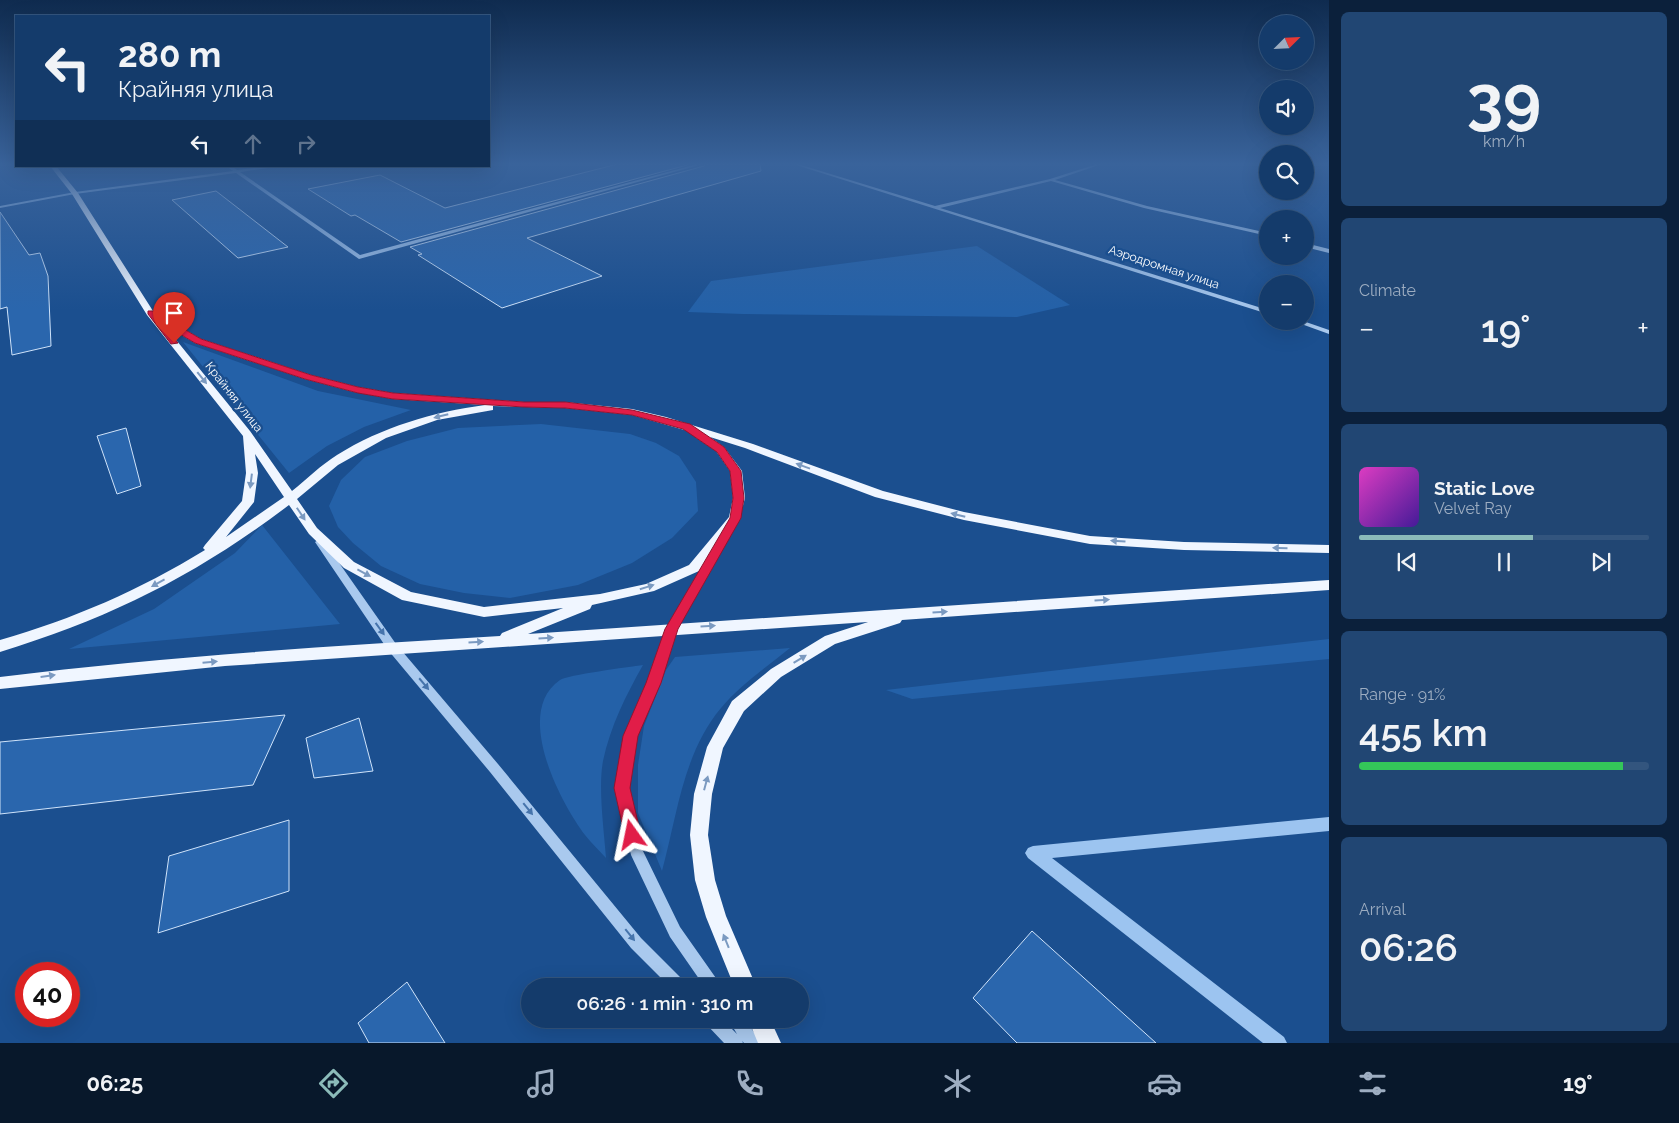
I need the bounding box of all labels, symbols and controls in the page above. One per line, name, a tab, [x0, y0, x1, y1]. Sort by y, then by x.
north arrow	[1259, 15, 1314, 70]
map controls	[1259, 15, 1314, 330]
text: 280 m	[118, 34, 221, 75]
icon: left	[35, 35, 100, 100]
text: 39	[1467, 61, 1541, 137]
text: Крайняя улица	[118, 76, 273, 102]
button: sound	[1259, 80, 1314, 135]
icon: left	[186, 130, 214, 158]
icon: ahead	[239, 130, 267, 158]
icon: right	[292, 130, 320, 158]
text: km/h	[1483, 132, 1525, 151]
button: search	[1259, 145, 1314, 200]
button: +	[1259, 210, 1314, 265]
street label: Аэродромная улица	[1107, 242, 1221, 292]
button: −	[1259, 275, 1314, 330]
text: Climate	[1359, 281, 1416, 300]
pin	[153, 292, 195, 343]
icon: arrive	[160, 299, 188, 327]
text: 19°	[1481, 306, 1531, 351]
text: −	[1359, 312, 1374, 345]
text: +	[1637, 312, 1649, 345]
street label: Крайняя улица	[202, 359, 266, 435]
one-way arrow	[197, 371, 208, 384]
one-way arrow	[434, 413, 449, 421]
one-way arrow	[795, 462, 810, 470]
one-way arrow	[247, 473, 255, 489]
text: Static Love	[1434, 477, 1535, 499]
text: Velvet Ray	[1434, 499, 1512, 518]
one-way arrow	[297, 508, 306, 521]
one-way arrow	[950, 511, 965, 519]
one-way arrow	[1110, 537, 1126, 545]
one-way arrow	[1272, 544, 1288, 552]
icon: previous	[1393, 548, 1421, 576]
icon: pause	[1490, 548, 1518, 576]
icon: next	[1587, 548, 1615, 576]
one-way arrow	[357, 568, 370, 577]
one-way arrow	[152, 579, 165, 588]
one-way arrow	[640, 583, 655, 591]
one-way arrow	[1095, 596, 1111, 604]
one-way arrow	[933, 607, 949, 615]
one-way arrow	[374, 622, 385, 635]
one-way arrow	[701, 622, 717, 630]
one-way arrow	[539, 634, 555, 642]
one-way arrow	[468, 638, 484, 646]
one-way arrow	[793, 654, 806, 663]
one-way arrow	[202, 657, 218, 665]
one-way arrow	[41, 672, 57, 680]
one-way arrow	[418, 677, 429, 690]
text: Range · 91%	[1359, 685, 1446, 704]
text: 455 km	[1359, 710, 1488, 755]
one-way arrow	[702, 776, 710, 791]
one-way arrow	[522, 802, 533, 815]
position arrow	[605, 808, 657, 860]
text: Arrival	[1359, 900, 1406, 919]
text: 06:26	[1359, 925, 1458, 970]
one-way arrow	[625, 928, 636, 941]
one-way arrow	[722, 933, 730, 948]
speed limit sign: 40	[15, 962, 80, 1027]
text: 06:26 · 1 min · 310 m	[577, 992, 753, 1014]
icon: directions	[316, 1066, 351, 1101]
icon: music	[524, 1066, 559, 1101]
icon: phone	[732, 1066, 767, 1101]
icon: climate	[940, 1066, 975, 1101]
icon: car	[1147, 1066, 1182, 1101]
icon: filters	[1355, 1066, 1390, 1101]
text: 06:25	[86, 1070, 143, 1096]
text: 19°	[1563, 1070, 1592, 1096]

